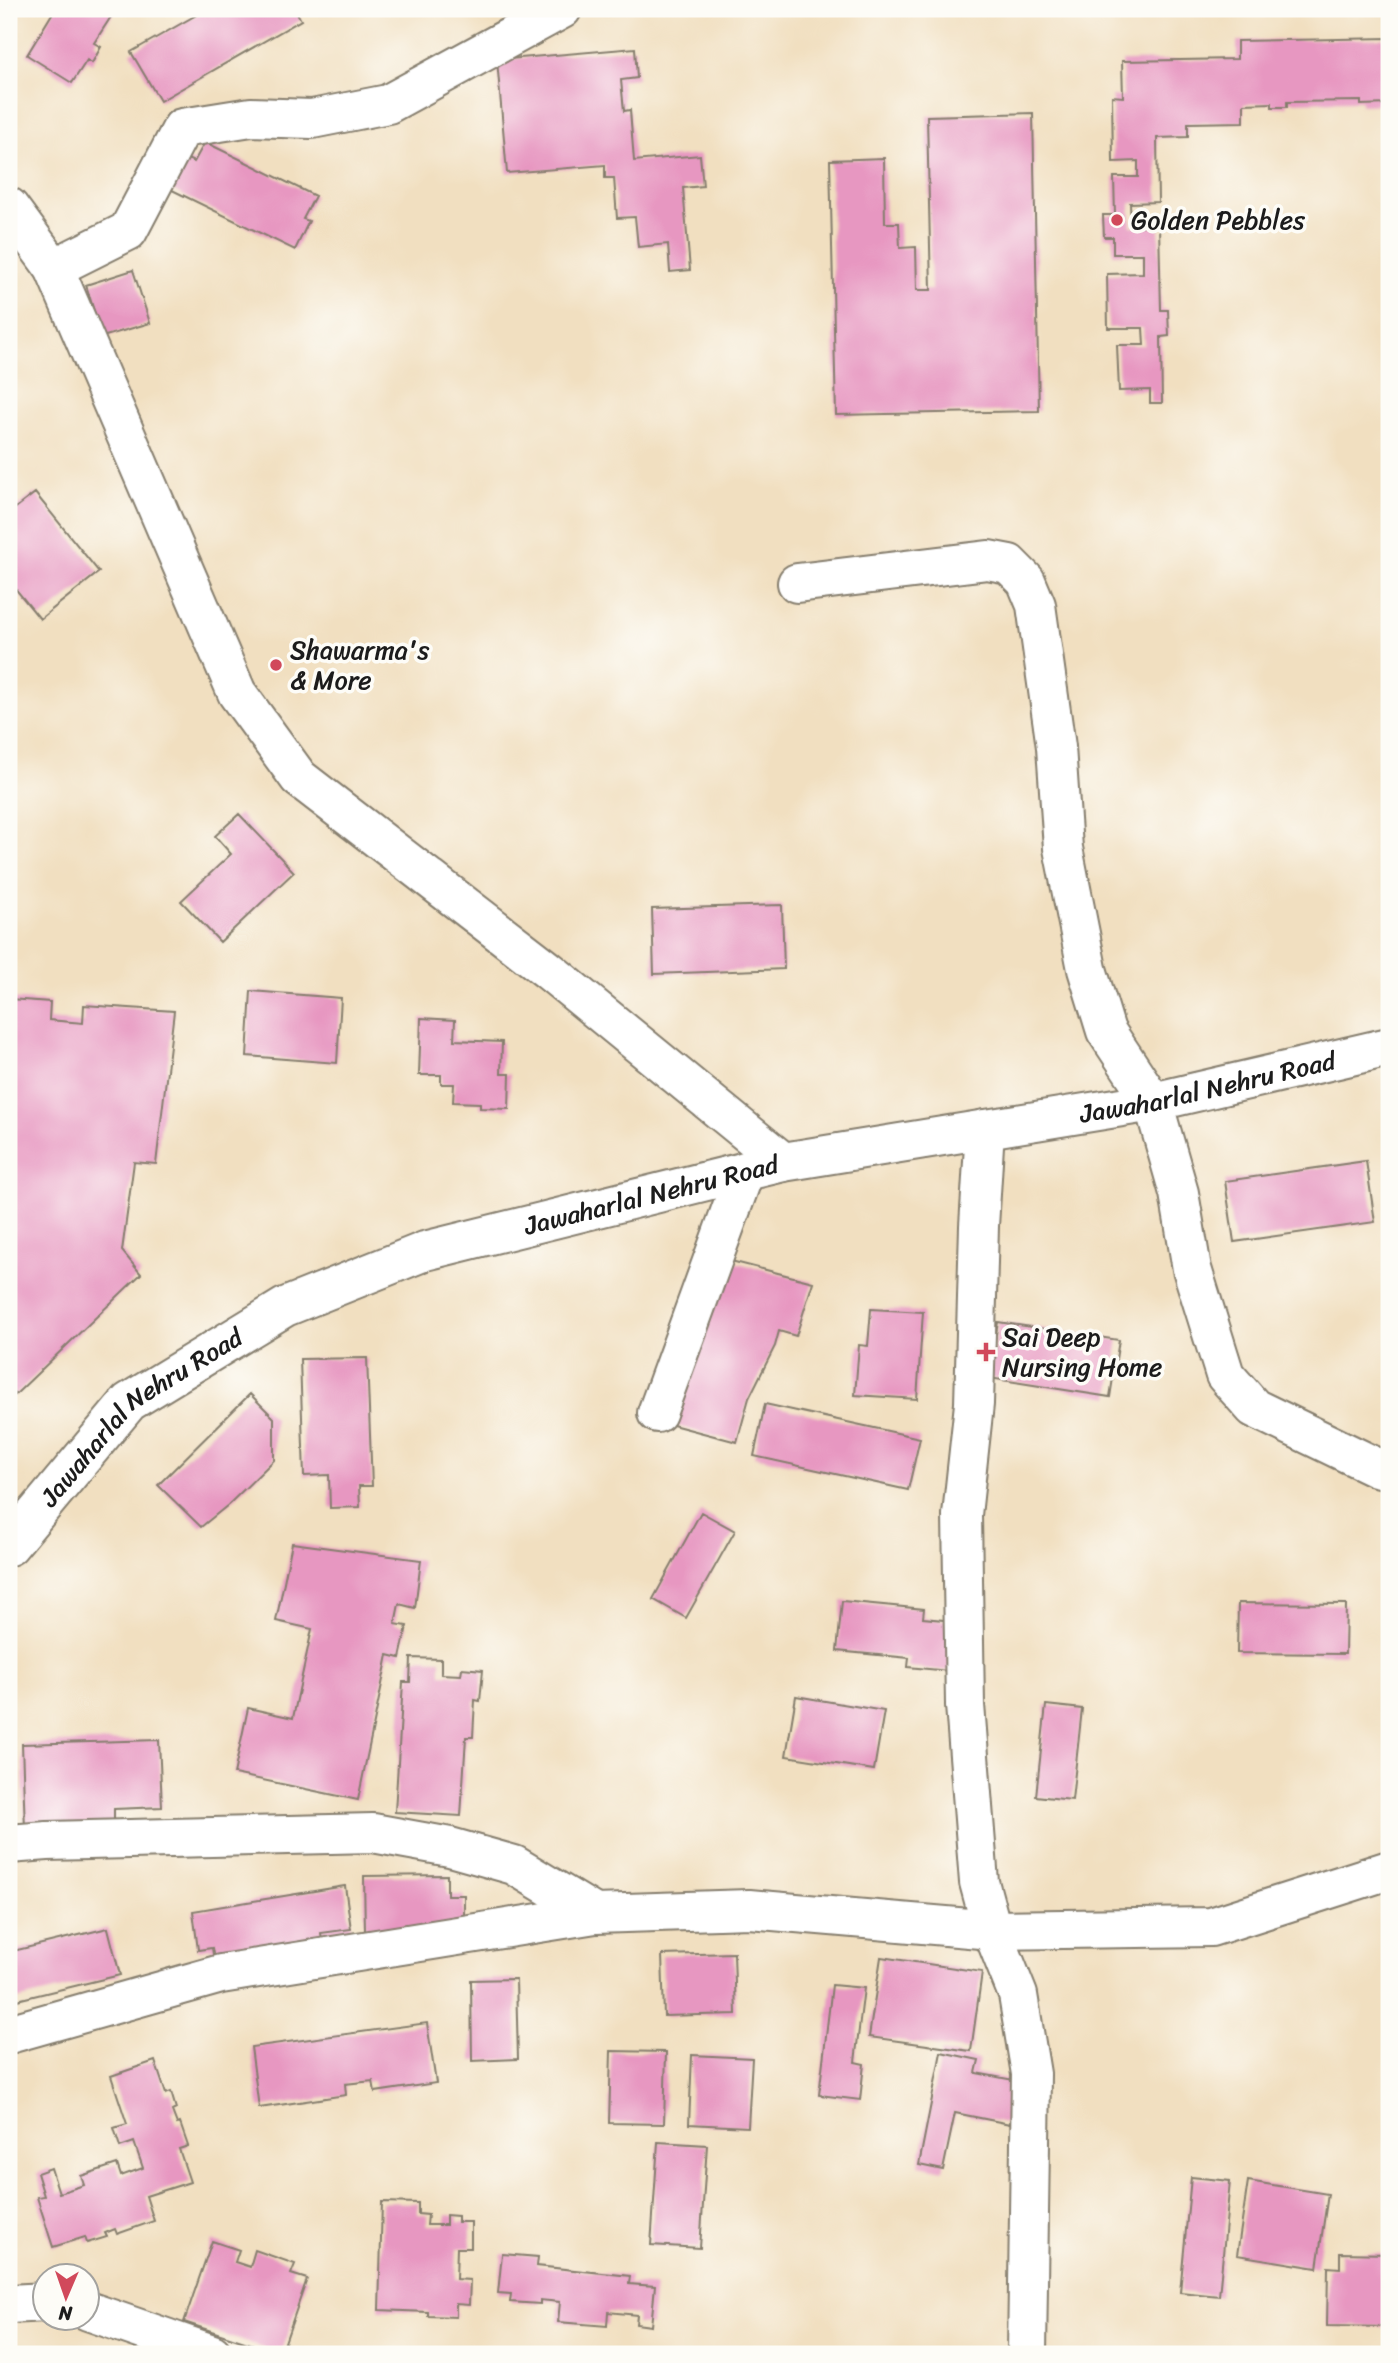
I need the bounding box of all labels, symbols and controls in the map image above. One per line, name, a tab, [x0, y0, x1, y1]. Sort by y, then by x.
place label: Golden Pebbles	[1131, 197, 1306, 243]
marker: Golden Pebbles	[1109, 212, 1125, 228]
place label: Shawarma's & More	[290, 627, 429, 703]
marker: Shawarma's & More	[268, 657, 284, 673]
street label: Jawaharlal Nehru Road	[1075, 1037, 1342, 1137]
street label: Jawaharlal Nehru Road	[518, 1140, 785, 1249]
street label: Jawaharlal Nehru Road	[27, 1314, 254, 1518]
place label: Sai Deep Nursing Home	[1002, 1314, 1162, 1390]
marker: Sai Deep Nursing Home	[976, 1342, 996, 1362]
north arrow	[32, 2262, 102, 2332]
text: N	[57, 2297, 74, 2330]

